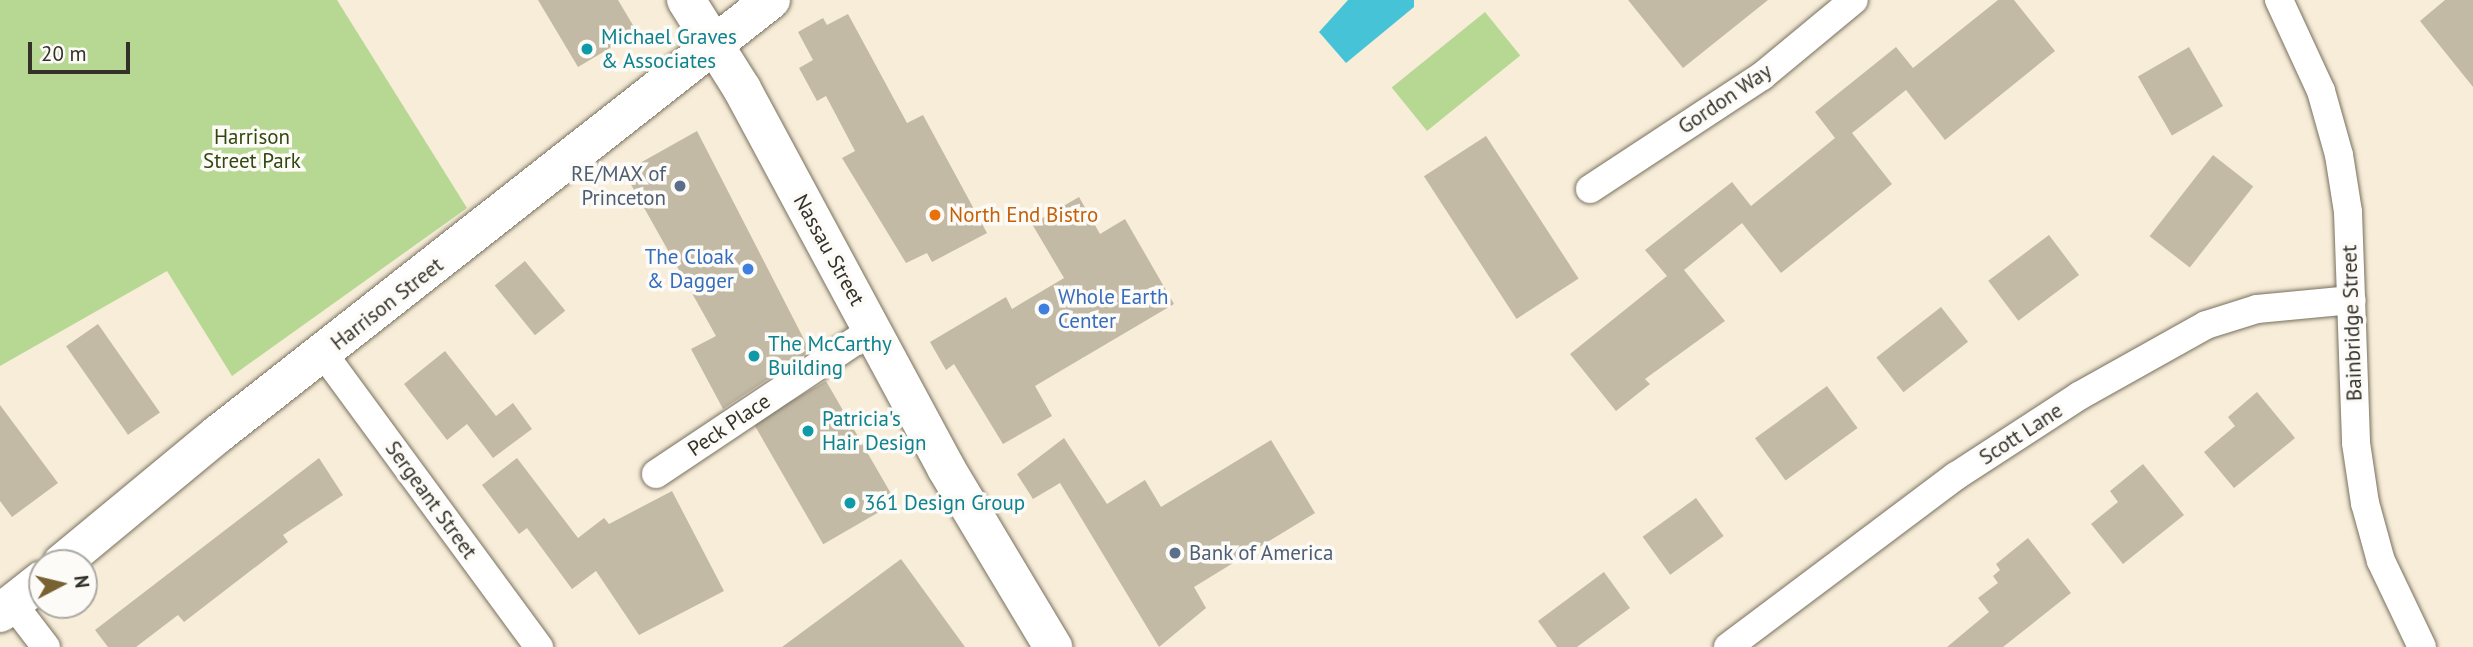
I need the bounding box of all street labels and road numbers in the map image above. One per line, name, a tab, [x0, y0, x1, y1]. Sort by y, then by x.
street label: Gordon Way	[1673, 58, 1777, 140]
street label: Nassau Street	[788, 190, 870, 310]
street label: Bainbridge Street	[2337, 244, 2367, 402]
street label: Harrison Street	[326, 252, 448, 356]
street label: Peck Place	[683, 388, 775, 462]
street label: Scott Lane	[1975, 398, 2067, 470]
street label: Sergeant Street	[380, 436, 482, 564]

